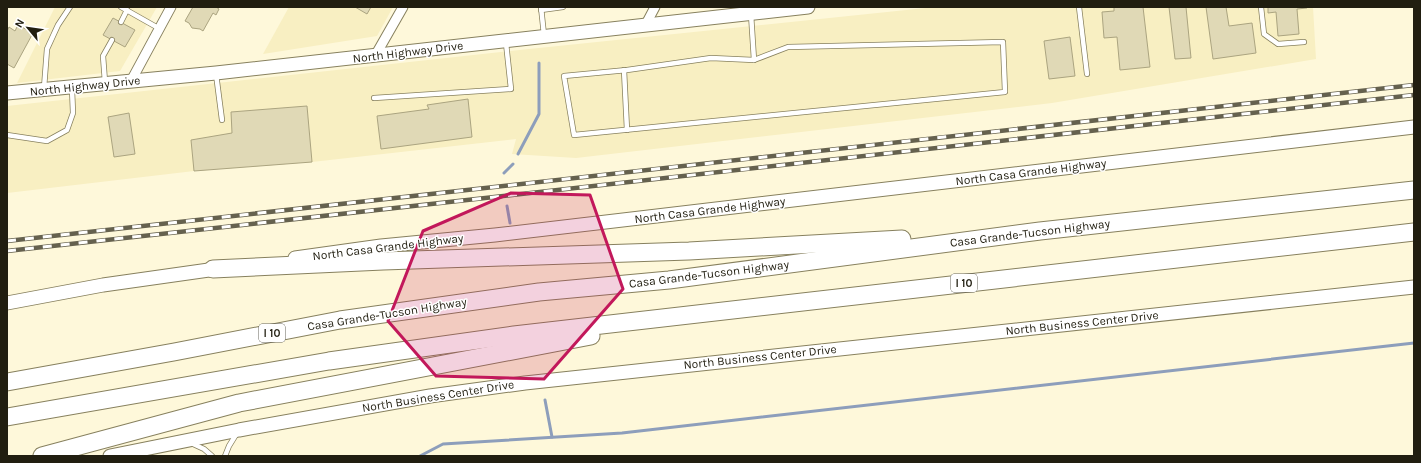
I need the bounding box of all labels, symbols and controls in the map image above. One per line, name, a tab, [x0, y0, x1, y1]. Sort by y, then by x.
north arrow	[8, 8, 48, 48]
text: N	[12, 17, 27, 30]
street label: North Highway Drive	[352, 38, 464, 66]
street label: North Highway Drive	[29, 73, 141, 99]
street label: North Casa Grande Highway	[955, 156, 1108, 188]
street label: North Casa Grande Highway	[634, 194, 787, 226]
street label: Casa Grande-Tucson Highway	[949, 216, 1111, 250]
street label: North Casa Grande Highway	[312, 231, 465, 263]
street label: Casa Grande-Tucson Highway	[628, 257, 790, 291]
road number: I 10	[951, 274, 977, 292]
street label: Casa Grande-Tucson Highway	[306, 294, 468, 334]
street label: North Business Center Drive	[1005, 308, 1159, 338]
road number: I 10	[259, 324, 285, 342]
street label: North Business Center Drive	[683, 342, 837, 372]
street label: North Business Center Drive	[361, 377, 515, 415]

